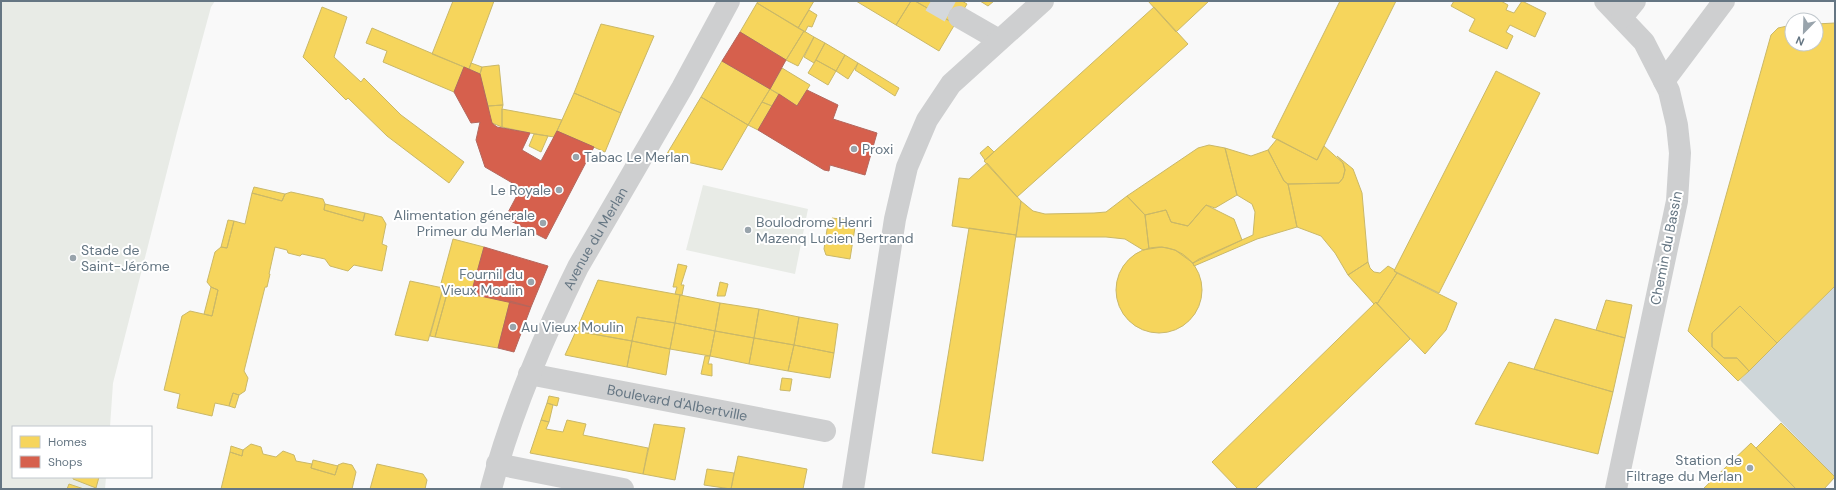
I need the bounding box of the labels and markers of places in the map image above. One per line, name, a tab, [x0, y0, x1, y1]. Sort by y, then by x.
place label: Proxi	[862, 140, 893, 158]
marker: Proxi	[849, 144, 859, 154]
place label: Tabac Le Merlan	[584, 148, 689, 166]
marker: Tabac Le Merlan	[571, 152, 581, 162]
place label: Le Royale	[491, 181, 551, 199]
marker: Le Royale	[554, 185, 564, 195]
place label: Alimentation génerale Primeur du Merlan	[394, 206, 535, 240]
place label: Boulodrome Henri Mazenq Lucien Bertrand	[756, 213, 913, 247]
marker: Alimentation génerale Primeur du Merlan	[538, 218, 548, 228]
marker: Boulodrome Henri Mazenq Lucien Bertrand	[743, 225, 753, 235]
place label: Stade de Saint-Jérôme	[81, 241, 170, 275]
marker: Stade de Saint-Jérôme	[68, 253, 78, 263]
place label: Fournil du Vieux Moulin	[441, 265, 523, 299]
marker: Fournil du Vieux Moulin	[526, 277, 536, 287]
place label: Au Vieux Moulin	[521, 318, 624, 336]
marker: Au Vieux Moulin	[508, 322, 518, 332]
place label: Station de Filtrage du Merlan	[1626, 451, 1742, 485]
marker: Station de Filtrage du Merlan	[1745, 463, 1755, 473]

